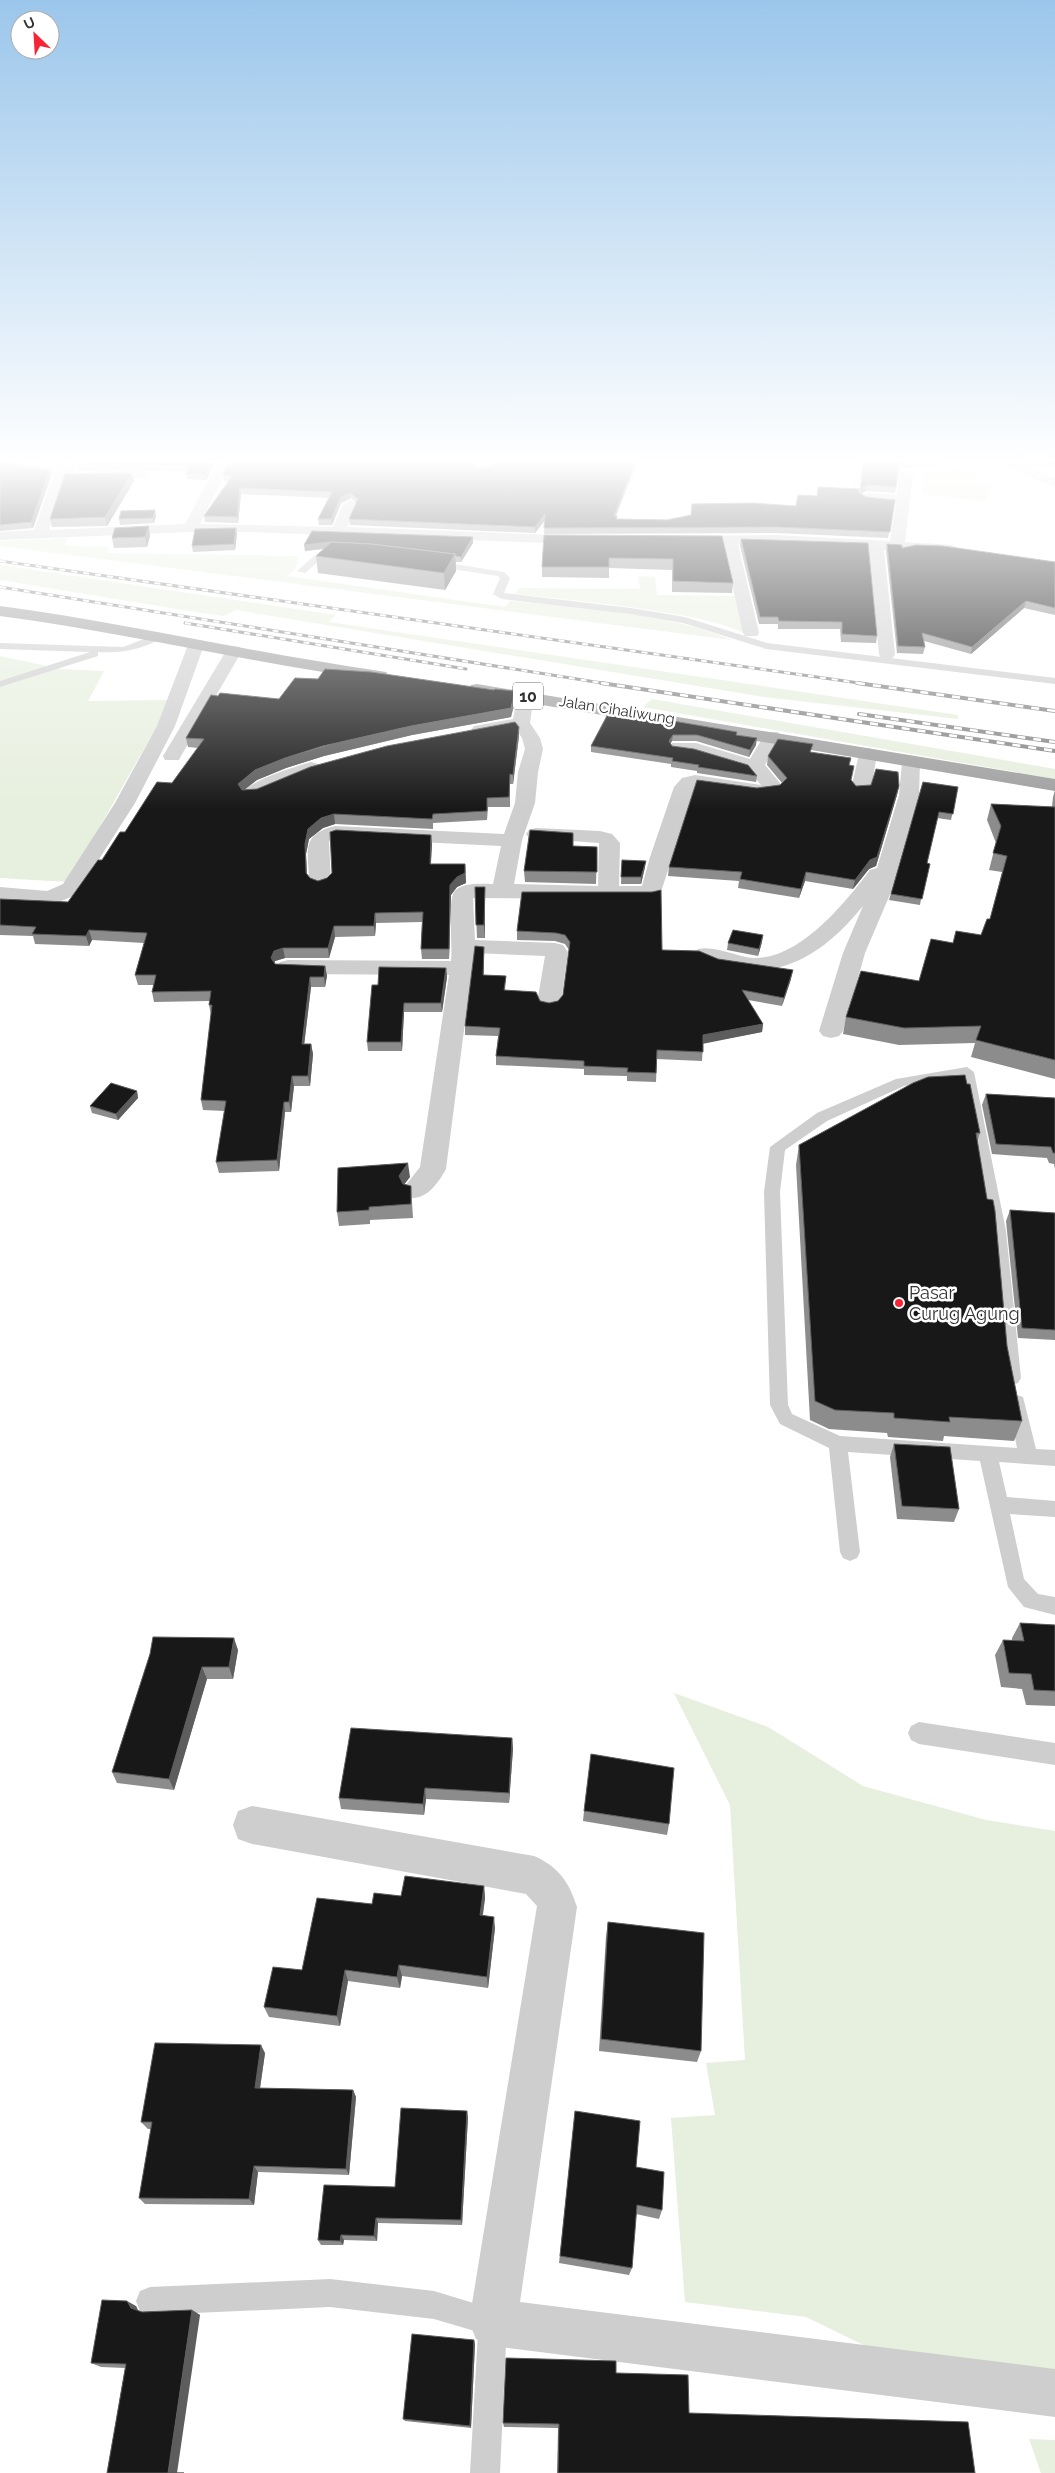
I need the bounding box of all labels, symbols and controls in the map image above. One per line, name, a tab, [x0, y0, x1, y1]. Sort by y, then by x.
north arrow	[10, 10, 60, 60]
text: U	[21, 14, 38, 33]
road number: 10	[513, 682, 543, 709]
street label: Jalan Cihaliwung	[558, 692, 676, 728]
place label: Pasar Curug Agung	[909, 1282, 1020, 1324]
marker: Pasar Curug Agung	[893, 1297, 905, 1309]

